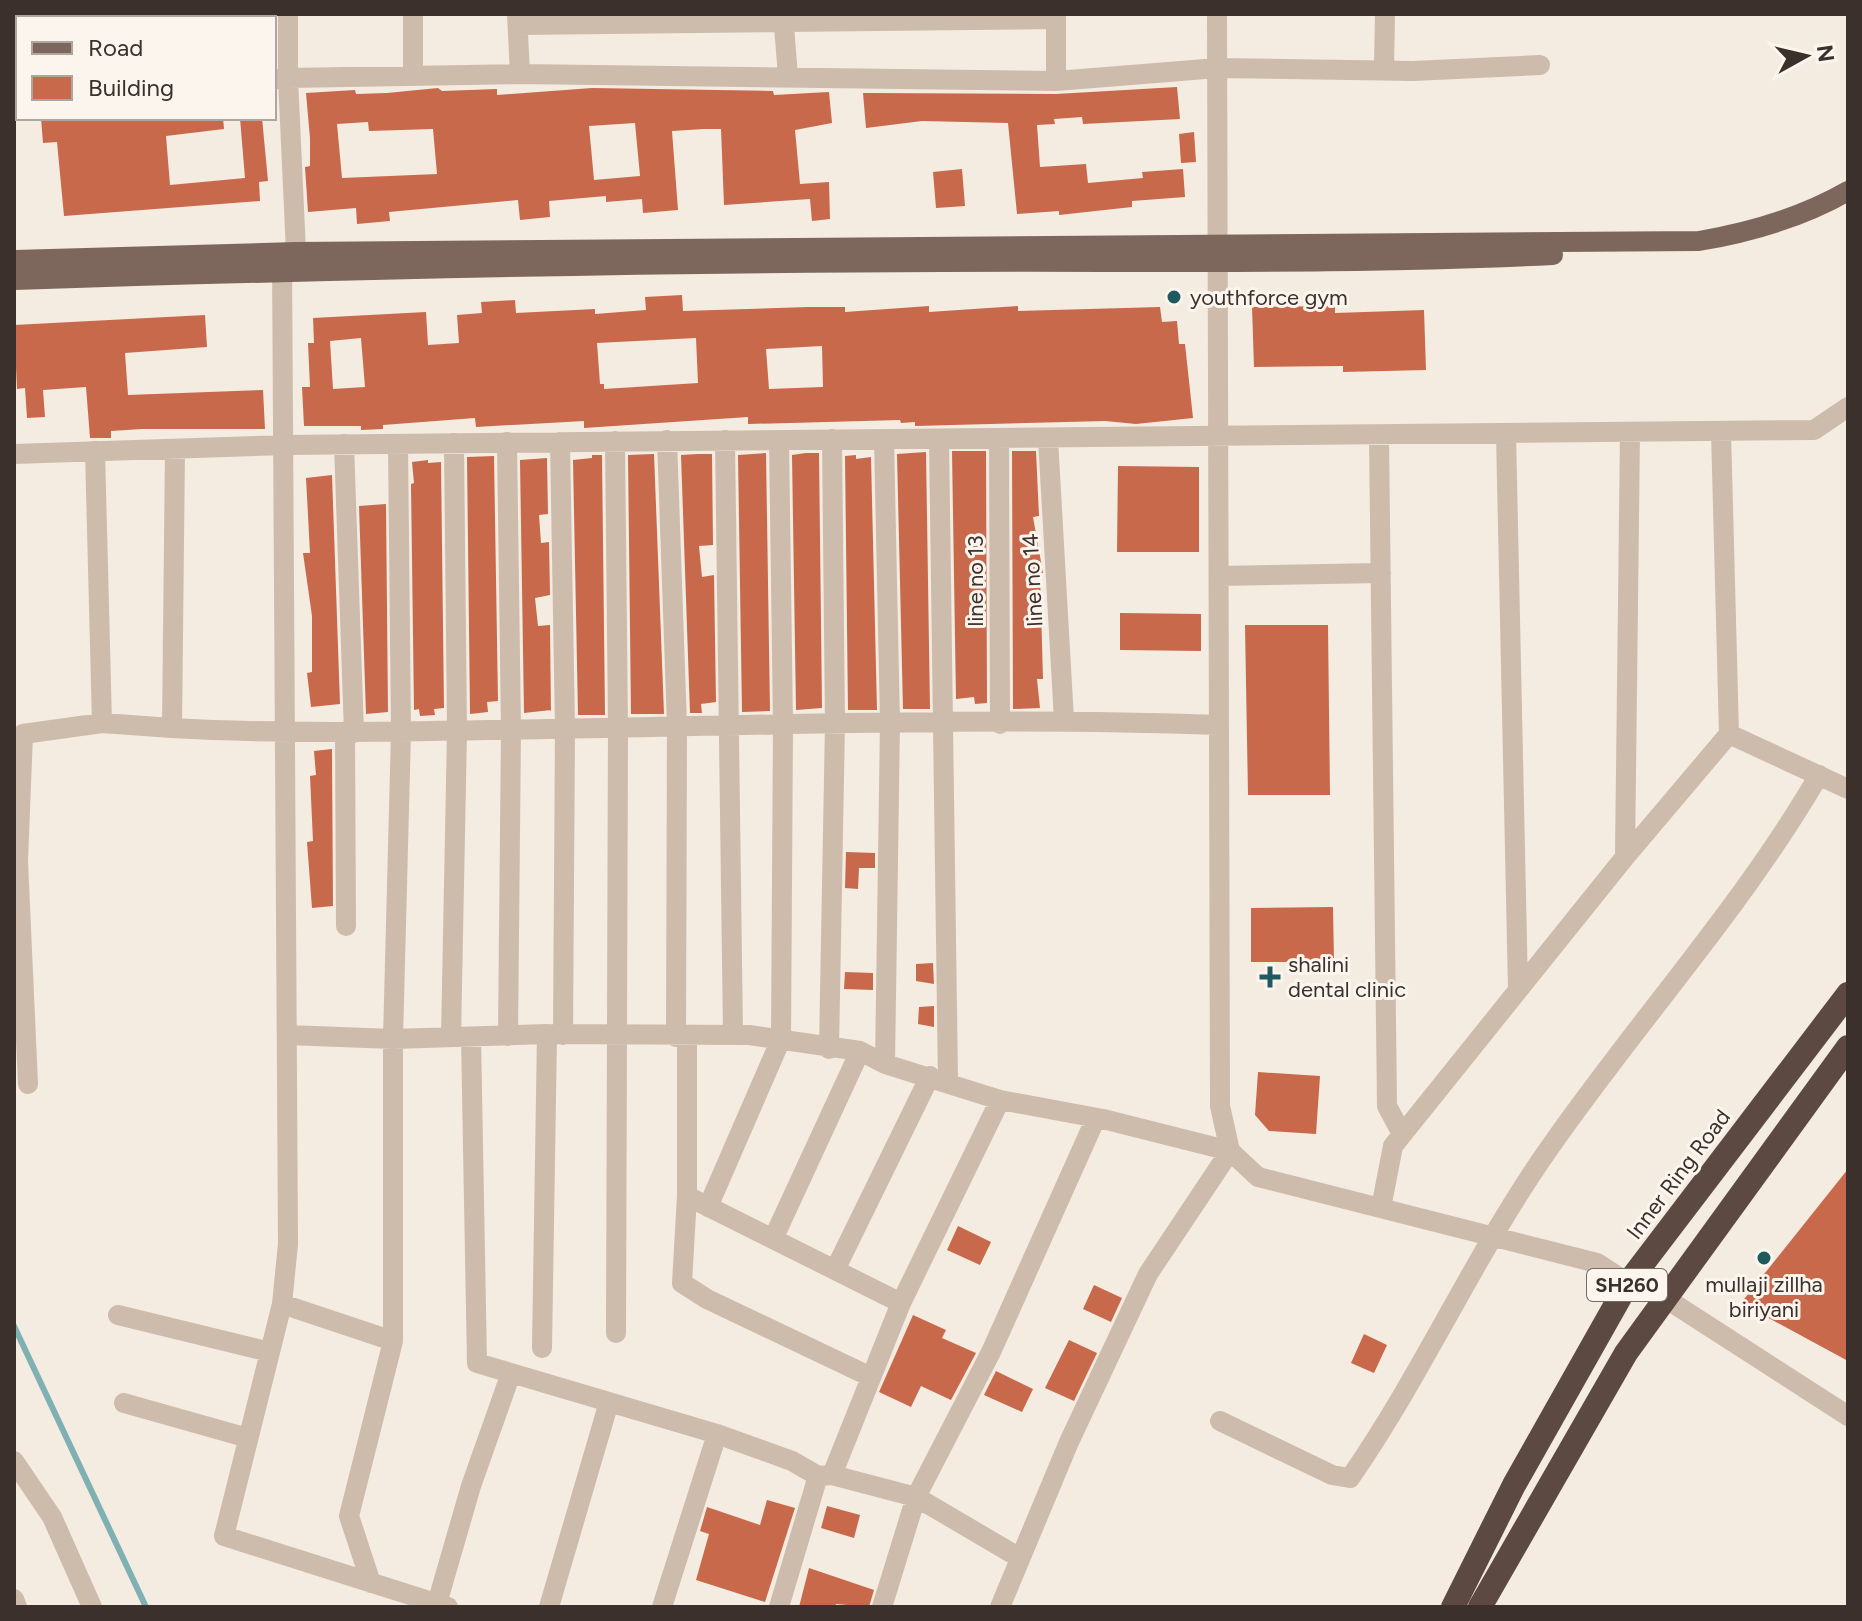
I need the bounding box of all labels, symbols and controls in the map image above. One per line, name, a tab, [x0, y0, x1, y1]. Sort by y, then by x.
legend	[16, 16, 276, 120]
north arrow	[1766, 16, 1846, 96]
text: Road	[88, 33, 143, 62]
text: N	[1811, 43, 1840, 64]
text: Building	[88, 73, 174, 102]
place label: youthforce gym	[1190, 284, 1348, 311]
marker: youthforce gym	[1165, 288, 1183, 306]
street label: line no 14	[1017, 533, 1048, 627]
street label: line no 13	[962, 535, 989, 627]
place label: shalini dental clinic	[1288, 951, 1406, 1003]
marker: shalini dental clinic	[1259, 966, 1281, 988]
street label: Inner Ring Road	[1621, 1104, 1736, 1245]
marker: mullaji zillha biriyani	[1755, 1249, 1773, 1267]
road number: SH260	[1587, 1269, 1667, 1301]
place label: mullaji zillha biriyani	[1705, 1271, 1823, 1323]

